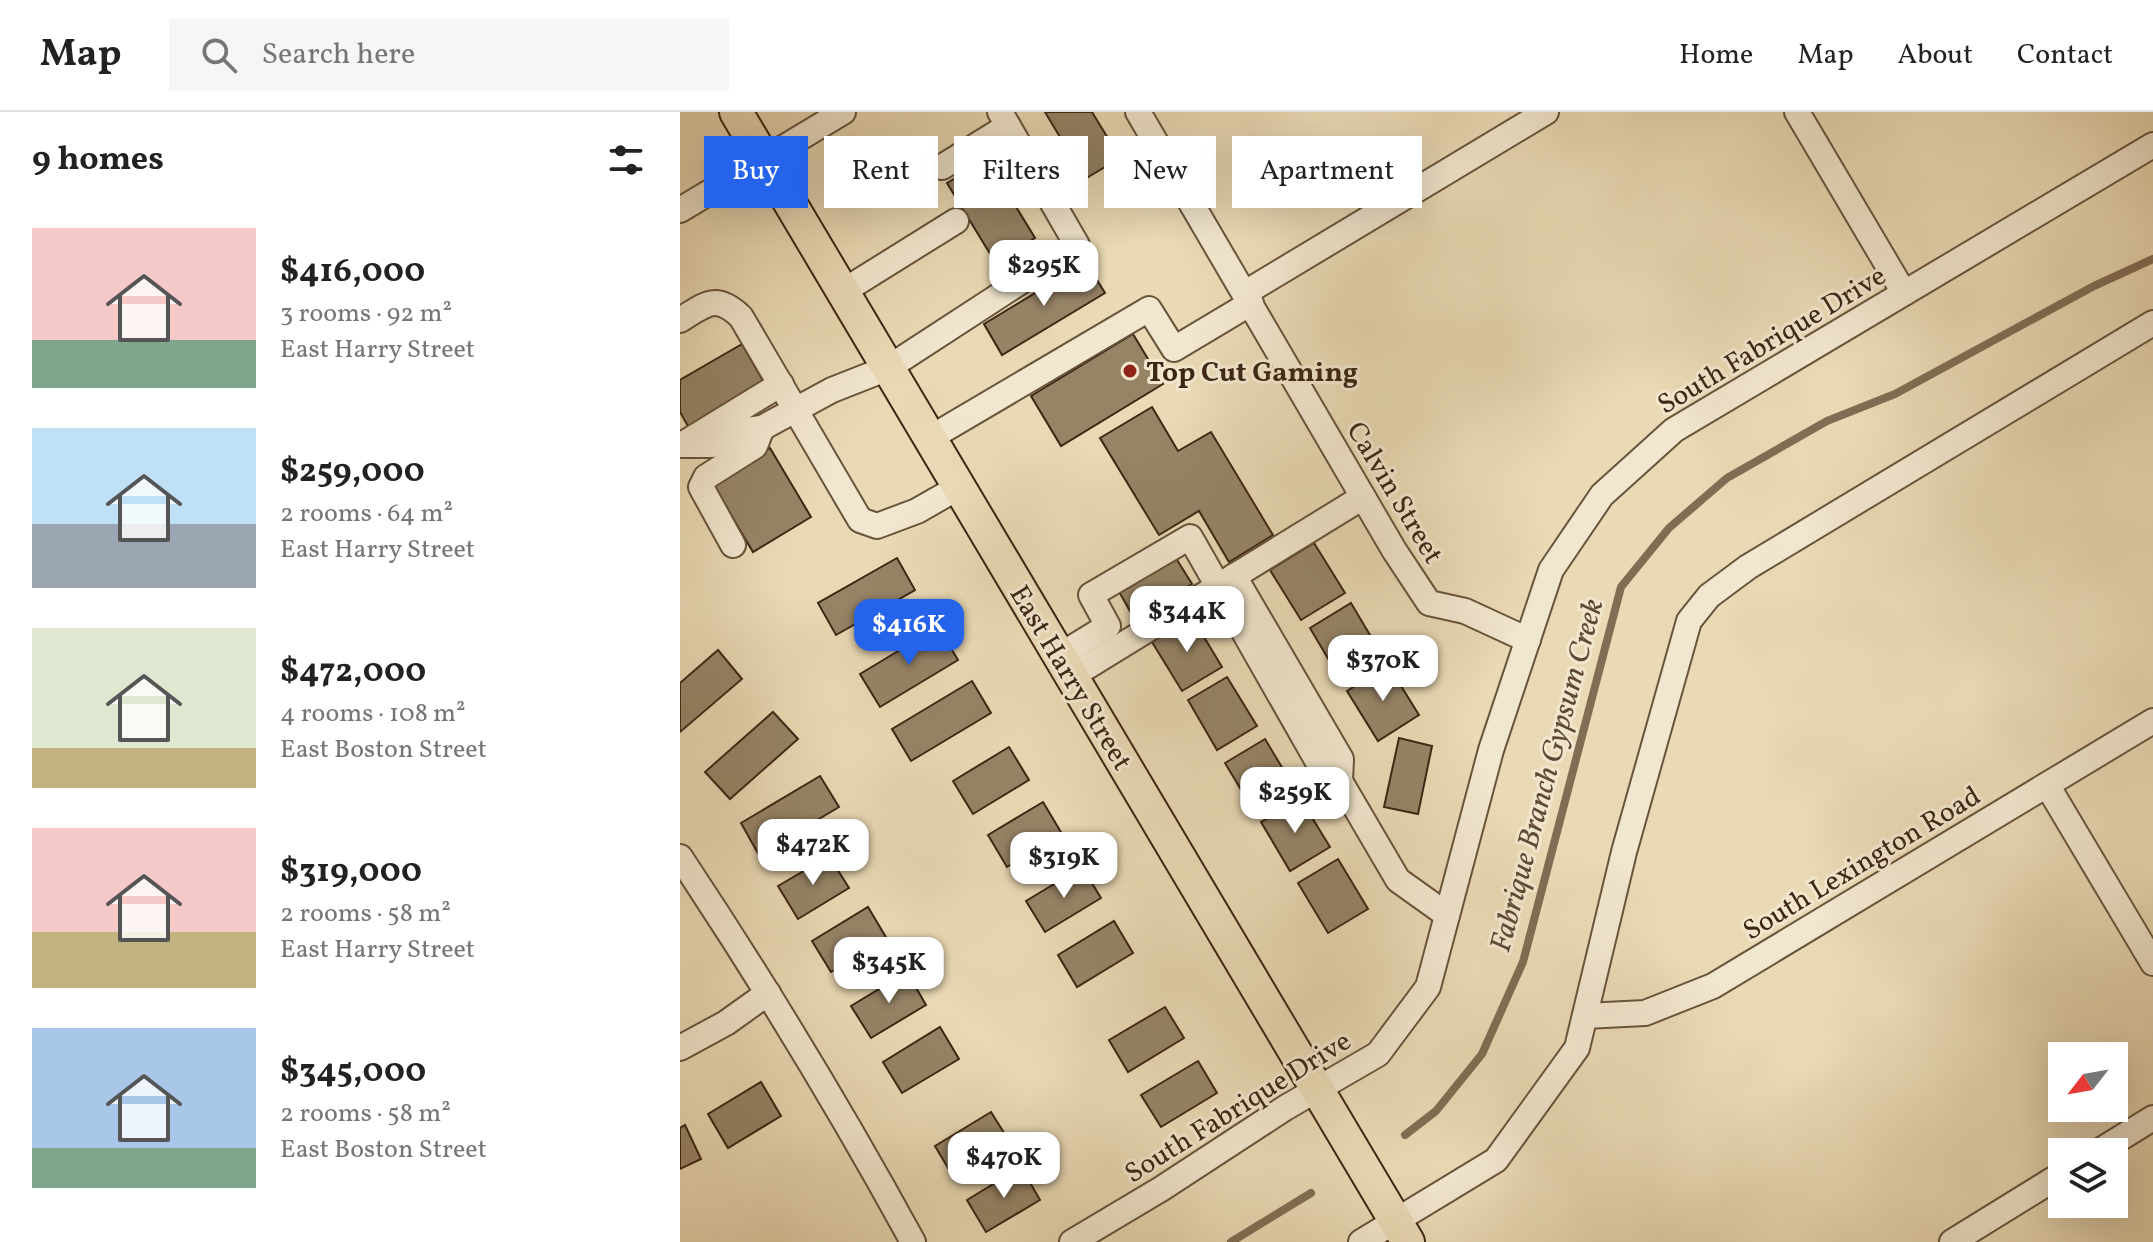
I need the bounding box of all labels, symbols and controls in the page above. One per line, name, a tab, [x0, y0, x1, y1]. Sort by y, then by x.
search box	[169, 19, 729, 91]
text: Map	[40, 29, 121, 82]
icon: search	[197, 33, 241, 77]
text: Search here	[261, 34, 415, 76]
text: Home	[1679, 36, 1753, 75]
text: Map	[1797, 36, 1853, 75]
text: About	[1897, 36, 1973, 75]
text: Contact	[2017, 36, 2113, 75]
chip: Buy	[704, 136, 808, 208]
chip: Rent	[824, 136, 938, 208]
chip: Filters	[954, 136, 1088, 208]
chip: New	[1104, 136, 1216, 208]
chip: Apartment	[1232, 136, 1422, 208]
text: 9 homes	[32, 137, 164, 184]
icon: filters	[604, 138, 648, 182]
pin: $295K	[988, 240, 1100, 308]
text: $295K	[1007, 248, 1081, 284]
text: $416,000	[280, 249, 425, 296]
street label: South Fabrique Drive	[1651, 257, 1894, 425]
icon: home	[96, 260, 192, 356]
text: 3 rooms · 92 m²	[280, 296, 452, 332]
text: East Harry Street	[280, 332, 475, 368]
place label: Top Cut Gaming	[1146, 354, 1358, 393]
marker: Top Cut Gaming	[1121, 362, 1139, 380]
street label: Calvin Street	[1336, 415, 1452, 572]
text: $259,000	[280, 449, 425, 496]
icon: home	[96, 460, 192, 556]
text: 2 rooms · 64 m²	[280, 496, 453, 532]
text: East Harry Street	[280, 532, 475, 568]
street label: East Harry Street	[999, 578, 1141, 778]
pin: $344K	[1131, 586, 1243, 654]
text: $344K	[1148, 594, 1226, 630]
water label: Fabrique Branch Gypsum Creek	[1481, 594, 1615, 957]
pin: $416K	[853, 599, 965, 667]
text: $416K	[872, 607, 946, 643]
pin: $370K	[1327, 635, 1439, 703]
text: $370K	[1346, 643, 1420, 679]
text: $472,000	[280, 649, 426, 696]
icon: home	[96, 660, 192, 756]
text: 4 rooms · 108 m²	[280, 696, 466, 732]
text: East Boston Street	[280, 732, 487, 768]
pin: $259K	[1239, 767, 1351, 835]
text: $259K	[1258, 775, 1332, 811]
street label: South Lexington Road	[1736, 778, 1989, 951]
pin: $472K	[757, 819, 869, 887]
text: $472K	[776, 827, 850, 863]
pin: $319K	[1008, 832, 1120, 900]
text: $319K	[1028, 840, 1100, 876]
text: $319,000	[280, 849, 422, 896]
icon: home	[96, 860, 192, 956]
text: 2 rooms · 58 m²	[280, 896, 451, 932]
text: East Harry Street	[280, 932, 475, 968]
pin: $345K	[833, 937, 945, 1005]
text: $345K	[852, 945, 926, 981]
street label: South Fabrique Drive	[1118, 1023, 1359, 1194]
north arrow	[2048, 1042, 2128, 1122]
map controls	[2048, 1042, 2128, 1218]
text: $345,000	[280, 1049, 426, 1096]
icon: home	[96, 1060, 192, 1156]
text: 2 rooms · 58 m²	[280, 1096, 451, 1132]
text: East Boston Street	[280, 1132, 487, 1168]
pin: $470K	[948, 1132, 1060, 1200]
button: layers	[2048, 1138, 2128, 1218]
text: $470K	[966, 1140, 1042, 1176]

